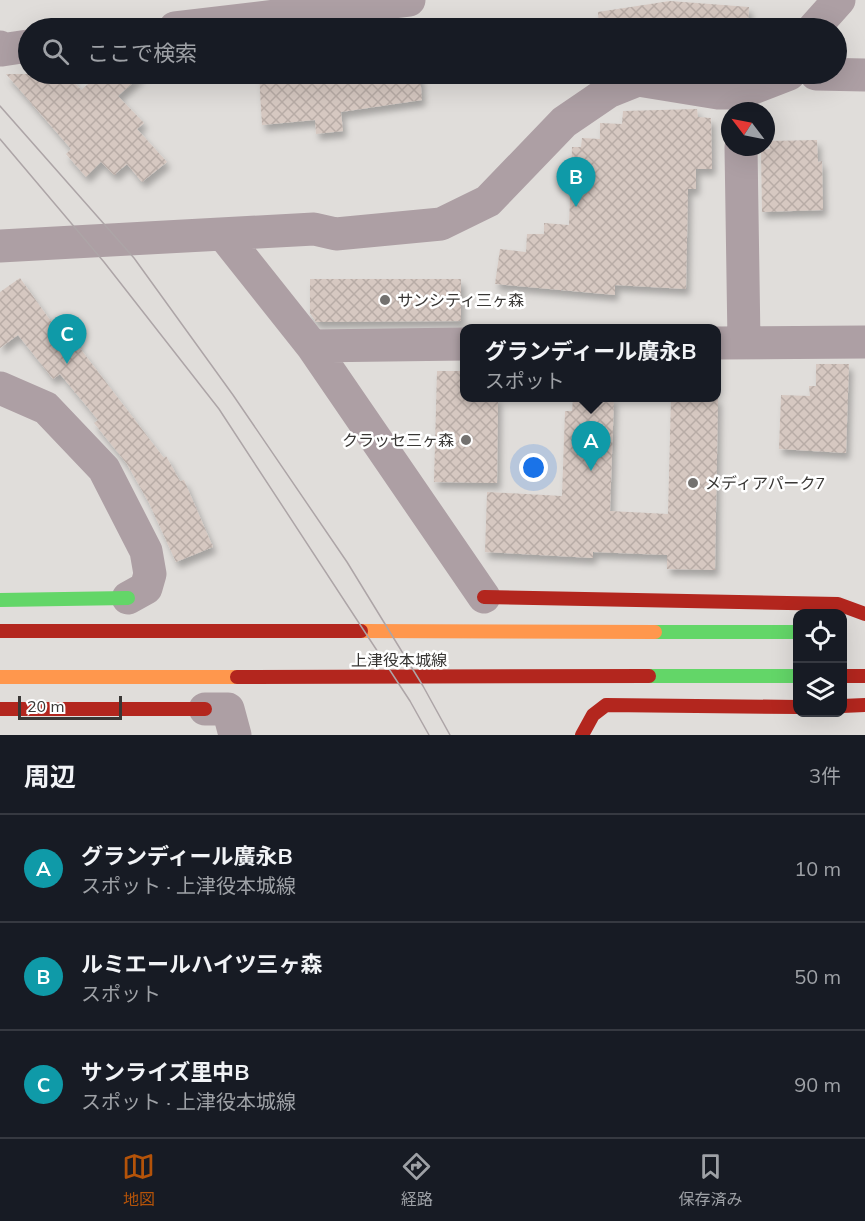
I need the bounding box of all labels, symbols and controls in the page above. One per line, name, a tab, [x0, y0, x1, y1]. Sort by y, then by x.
search box	[18, 18, 847, 84]
icon: search	[39, 35, 72, 68]
text: ここで検索	[87, 39, 197, 67]
north arrow	[721, 102, 775, 156]
pin: B	[556, 158, 596, 207]
place label: サンシティ三ヶ森	[397, 290, 524, 310]
marker: サンシティ三ヶ森	[378, 293, 392, 307]
pin: C	[48, 314, 86, 364]
popup	[460, 324, 721, 402]
text: グランディール廣永B	[485, 337, 696, 365]
text: スポット	[485, 368, 565, 393]
pin: A	[572, 422, 610, 471]
place label: クラッセ三ヶ森	[342, 430, 454, 450]
marker: クラッセ三ヶ森	[459, 433, 473, 447]
your location	[519, 453, 548, 482]
place label: メディアパーク7	[705, 473, 825, 493]
marker: メディアパーク7	[686, 476, 700, 490]
map controls	[793, 609, 847, 717]
button: locate	[793, 609, 847, 663]
street label: 上津役本城線	[351, 650, 447, 670]
button: layers	[793, 663, 847, 717]
scale bar	[18, 693, 122, 720]
text: 20 m	[27, 696, 64, 716]
text: 周辺	[24, 760, 76, 793]
text: 3件	[809, 763, 841, 788]
text: グランディール廣永B	[81, 842, 293, 870]
text: A	[36, 856, 51, 881]
text: 10 m	[794, 856, 841, 881]
text: スポット · 上津役本城線	[81, 873, 296, 898]
text: ルミエールハイツ三ヶ森	[81, 950, 323, 978]
text: B	[37, 964, 50, 989]
text: 50 m	[794, 964, 841, 989]
text: スポット	[81, 981, 161, 1006]
text: サンライズ里中B	[81, 1058, 250, 1086]
text: C	[37, 1072, 50, 1097]
text: 90 m	[794, 1072, 841, 1097]
text: スポット · 上津役本城線	[81, 1089, 296, 1114]
tab: 地図	[122, 1150, 155, 1210]
tab: 経路	[400, 1150, 433, 1210]
tab: 保存済み	[678, 1150, 742, 1210]

